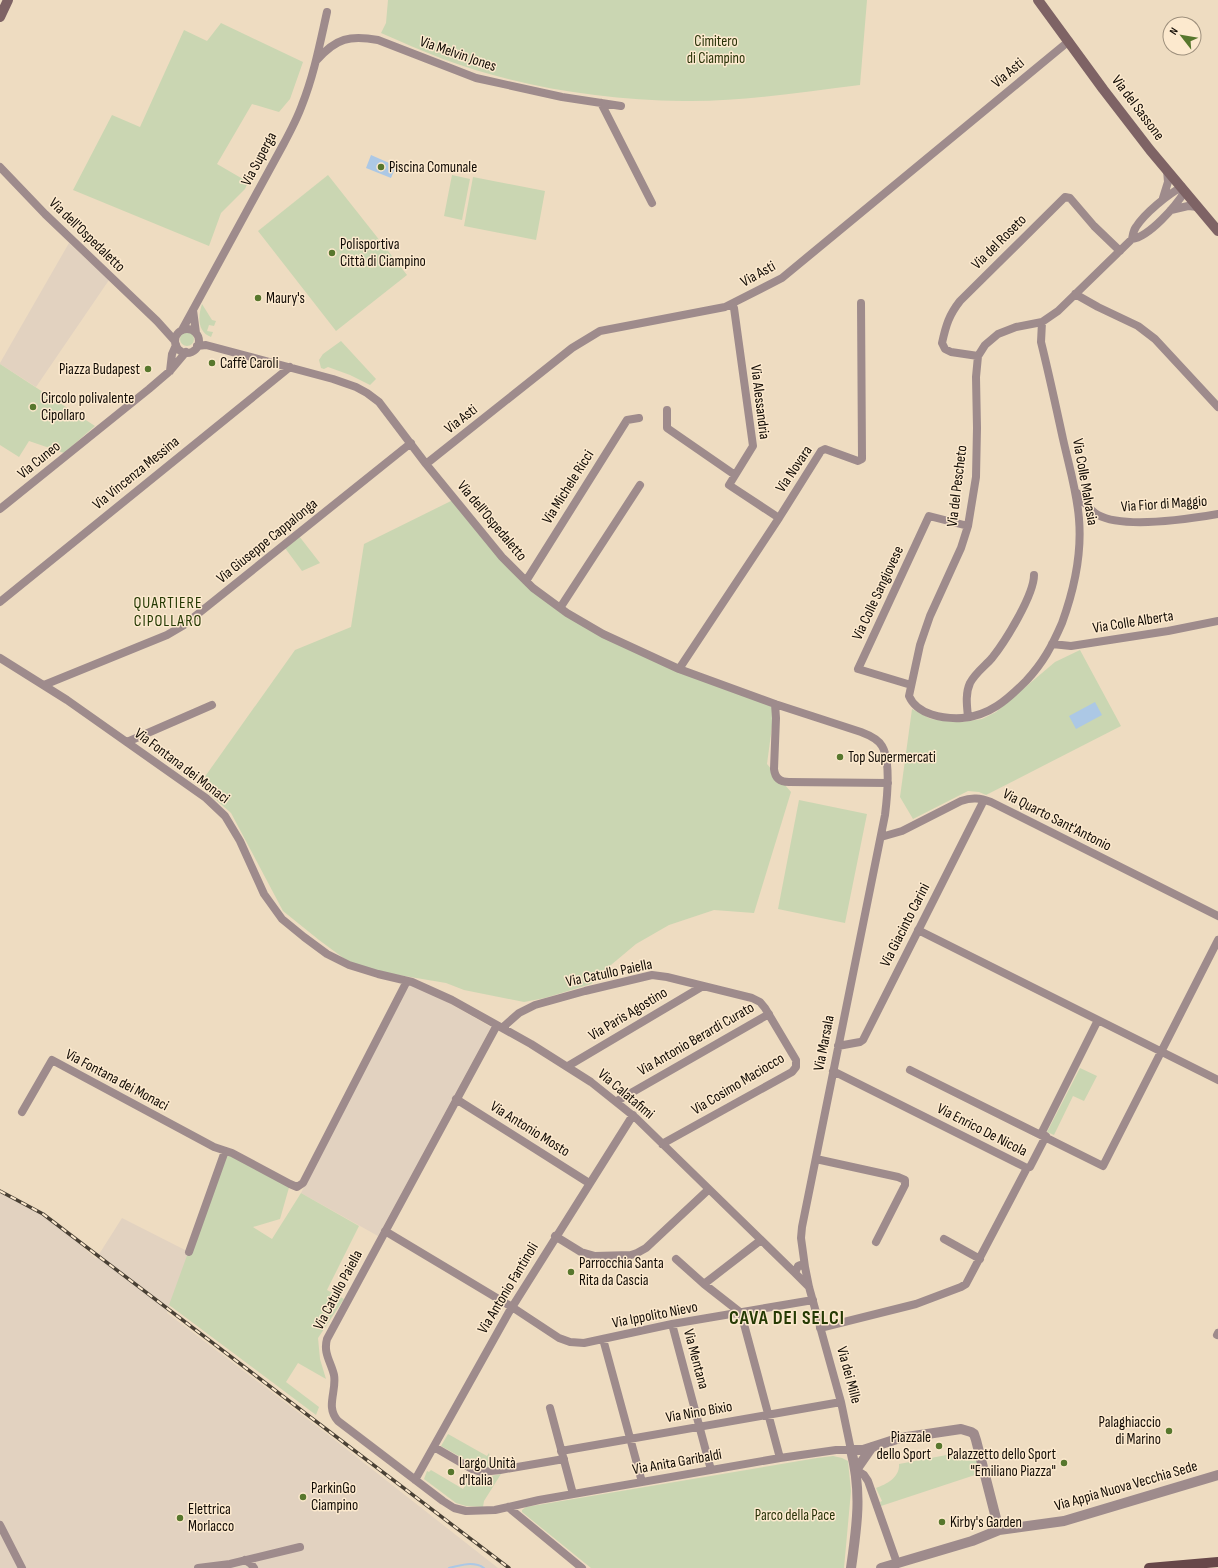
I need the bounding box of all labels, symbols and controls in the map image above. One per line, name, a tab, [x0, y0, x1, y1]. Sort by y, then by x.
north arrow	[1162, 16, 1202, 56]
text: N	[1167, 25, 1181, 37]
street label: Via Melvin Jones	[417, 32, 499, 76]
park label: Cimitero di Ciampino	[687, 32, 745, 68]
street label: Via Asti	[988, 54, 1028, 92]
street label: Via del Sassone	[1107, 72, 1169, 144]
street label: Via Superga	[237, 129, 281, 189]
place label: Piscina Comunale	[389, 158, 477, 177]
marker: Piscina Comunale	[376, 162, 386, 172]
street label: Via dell'Ospedaletto	[45, 194, 129, 276]
street label: Via del Roseto	[967, 210, 1031, 274]
place label: Polisportiva Città di Ciampino	[340, 235, 426, 271]
marker: Polisportiva Città di Ciampino	[327, 248, 337, 258]
street label: Via Asti	[737, 257, 779, 291]
place label: Maury's	[266, 289, 305, 308]
marker: Maury's	[253, 293, 263, 303]
place label: Caffè Caroli	[220, 354, 279, 373]
marker: Caffè Caroli	[207, 358, 217, 368]
place label: Piazza Budapest	[59, 360, 140, 379]
marker: Piazza Budapest	[143, 364, 153, 374]
street label: Via Alessandria	[746, 364, 774, 441]
place label: Circolo polivalente Cipollaro	[41, 389, 134, 425]
street label: Via Asti	[441, 400, 482, 438]
marker: Circolo polivalente Cipollaro	[28, 402, 38, 412]
street label: Via Vincenza Messina	[89, 432, 183, 514]
street label: Via Cuneo	[14, 437, 64, 483]
street label: Via Colle Malvasia	[1068, 437, 1102, 527]
street label: Via Novara	[771, 442, 817, 496]
street label: Via del Pescheto	[943, 444, 971, 528]
street label: Via Michele Ricci	[538, 446, 598, 527]
street label: Via dell'Ospedaletto	[453, 477, 531, 565]
street label: Via Fior di Maggio	[1120, 492, 1208, 516]
street label: Via Giuseppe Cappalonga	[213, 494, 322, 588]
street label: Via Colle Sangiovese	[848, 543, 908, 643]
district label: QUARTIERE CIPOLLARO	[133, 594, 203, 631]
street label: Via Colle Alberta	[1091, 606, 1175, 638]
street label: Via Fontana dei Monaci	[131, 724, 234, 808]
place label: Top Supermercati	[848, 748, 936, 767]
marker: Top Supermercati	[835, 752, 845, 762]
street label: Via Quarto Sant'Antonio	[999, 784, 1115, 856]
street label: Via Giacinto Carini	[876, 880, 934, 970]
street label: Via Catullo Paiella	[564, 955, 654, 991]
street label: Via Paris Agostino	[585, 983, 671, 1045]
street label: Via Antonio Berardi Curato	[634, 998, 758, 1080]
street label: Via Marsala	[809, 1013, 839, 1072]
street label: Via Fontana dei Monaci	[62, 1045, 172, 1115]
street label: Via Cosimo Maciocco	[688, 1049, 788, 1119]
street label: Via Calatafimi	[594, 1065, 658, 1123]
street label: Via Antonio Mosto	[487, 1097, 573, 1161]
street label: Via Enrico De Nicola	[934, 1099, 1031, 1161]
street label: Via Antonio Fantinoli	[473, 1239, 543, 1337]
street label: Via Catullo Paiella	[309, 1247, 367, 1333]
place label: Parrocchia Santa Rita da Cascia	[579, 1254, 664, 1290]
marker: Parrocchia Santa Rita da Cascia	[566, 1267, 576, 1277]
street label: Via Ippolito Nievo	[611, 1297, 699, 1333]
district label: CAVA DEI SELCI	[729, 1307, 845, 1330]
street label: Via Mentana	[679, 1327, 713, 1391]
street label: Via dei Mille	[832, 1344, 866, 1406]
street label: Via Nino Bixio	[664, 1397, 734, 1427]
place label: Palaghiaccio di Marino	[1099, 1413, 1161, 1449]
marker: Palaghiaccio di Marino	[1164, 1426, 1174, 1436]
place label: Piazzale dello Sport	[877, 1428, 931, 1464]
marker: Piazzale dello Sport	[934, 1441, 944, 1451]
street label: Via Anita Garibaldi	[631, 1445, 723, 1479]
place label: Palazzetto dello Sport "Emiliano Piazza"	[947, 1445, 1056, 1481]
place label: Largo Unità d'Italia	[459, 1454, 516, 1490]
street label: Via Appia Nuova Vecchia Sede	[1052, 1456, 1200, 1516]
marker: Palazzetto dello Sport "Emiliano Piazza"	[1059, 1458, 1069, 1468]
marker: Largo Unità d'Italia	[446, 1467, 456, 1477]
place label: ParkinGo Ciampino	[311, 1479, 358, 1515]
marker: ParkinGo Ciampino	[298, 1492, 308, 1502]
place label: Elettrica Morlacco	[188, 1500, 234, 1536]
park label: Parco della Pace	[755, 1506, 835, 1525]
marker: Elettrica Morlacco	[175, 1513, 185, 1523]
place label: Kirby's Garden	[950, 1513, 1022, 1532]
marker: Kirby's Garden	[937, 1517, 947, 1527]

